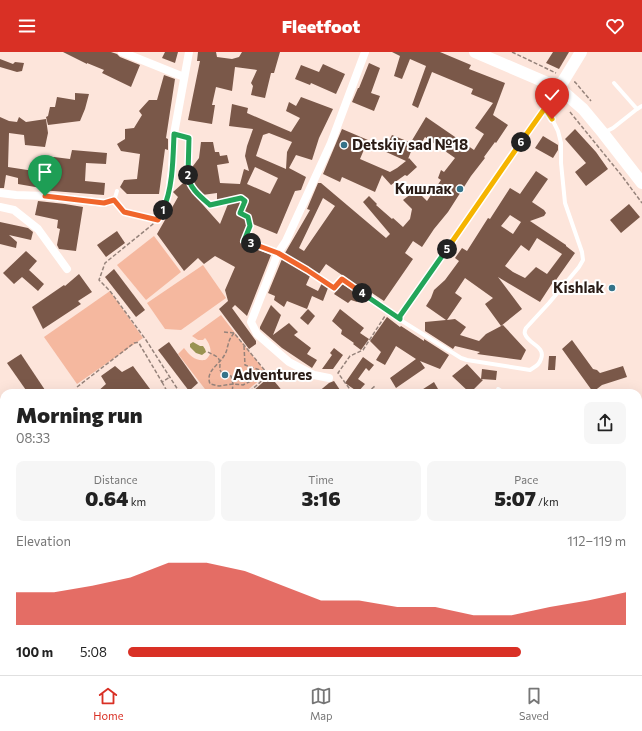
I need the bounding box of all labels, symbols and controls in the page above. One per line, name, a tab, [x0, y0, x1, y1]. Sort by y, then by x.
icon: menu	[16, 15, 38, 37]
text: Fleetfoot	[282, 15, 360, 37]
icon: heart	[604, 15, 626, 37]
pin	[535, 78, 569, 119]
icon: check	[541, 84, 563, 106]
pin: 6	[511, 132, 531, 152]
place label: Detskiy sad №18	[352, 135, 468, 153]
text: 6	[518, 135, 524, 148]
marker: Detskiy sad №18	[339, 140, 349, 150]
pin	[28, 155, 62, 196]
icon: arrive	[34, 161, 56, 183]
pin: 2	[178, 165, 198, 185]
text: 2	[185, 168, 191, 181]
place label: Кишлак	[395, 179, 452, 197]
marker: Кишлак	[455, 184, 465, 194]
pin: 1	[153, 200, 173, 220]
text: 1	[161, 203, 165, 216]
pin: 3	[241, 233, 261, 253]
text: 3	[248, 236, 254, 249]
pin: 5	[437, 239, 457, 259]
text: 5	[444, 242, 450, 255]
place label: Kishlak	[553, 278, 604, 296]
pin: 4	[352, 283, 372, 303]
marker: Kishlak	[607, 283, 617, 293]
text: 4	[359, 286, 365, 299]
place label: Adventures	[233, 365, 312, 383]
marker: Adventures	[220, 370, 230, 380]
text: Morning run	[16, 401, 143, 428]
button: share	[584, 402, 626, 444]
text: 08:33	[16, 430, 50, 446]
text: Distance	[94, 473, 138, 486]
text: Time	[308, 473, 334, 486]
text: Pace	[514, 473, 538, 486]
text: 0.64	[85, 486, 129, 510]
text: 3:16	[301, 486, 341, 510]
text: 5:07	[494, 486, 536, 510]
text: km	[129, 495, 146, 508]
text: /km	[536, 495, 558, 508]
text: Elevation	[16, 533, 71, 549]
text: 112–119 m	[567, 533, 626, 549]
text: 100 m	[16, 644, 53, 660]
text: 5:08	[80, 644, 107, 660]
tab: Home	[93, 685, 123, 722]
tab: Map	[310, 685, 333, 722]
tab: Saved	[519, 685, 549, 722]

